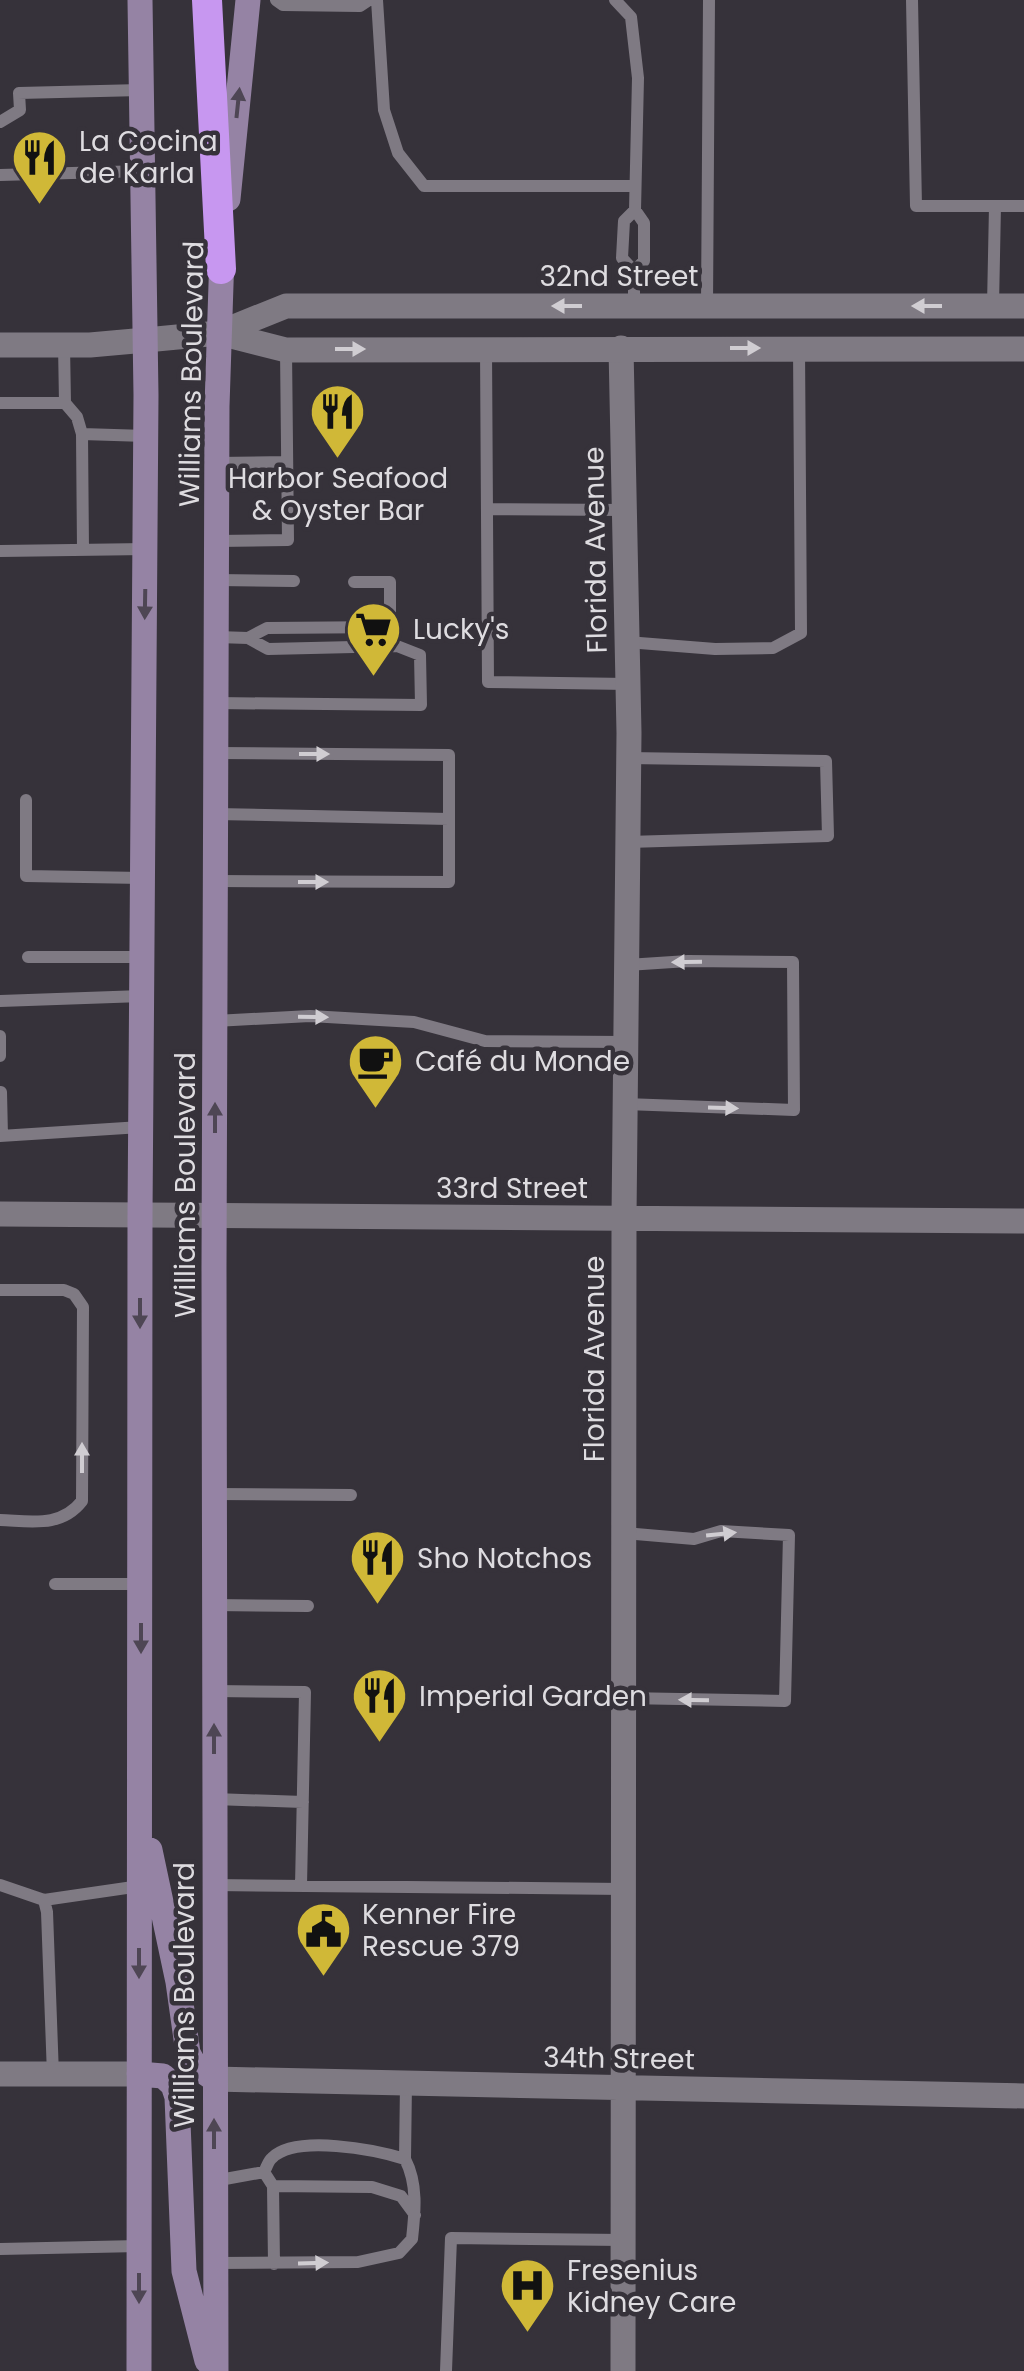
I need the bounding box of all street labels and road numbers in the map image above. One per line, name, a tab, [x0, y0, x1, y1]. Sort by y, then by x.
street label: Williams Boulevard	[170, 241, 213, 507]
street label: 32nd Street	[540, 257, 698, 296]
street label: Florida Avenue	[574, 446, 617, 654]
street label: Williams Boulevard	[166, 1052, 205, 1318]
street label: 33rd Street	[436, 1169, 588, 1208]
street label: Florida Avenue	[575, 1256, 614, 1462]
street label: Williams Boulevard	[165, 1862, 204, 2128]
street label: 34th Street	[543, 2038, 695, 2079]

